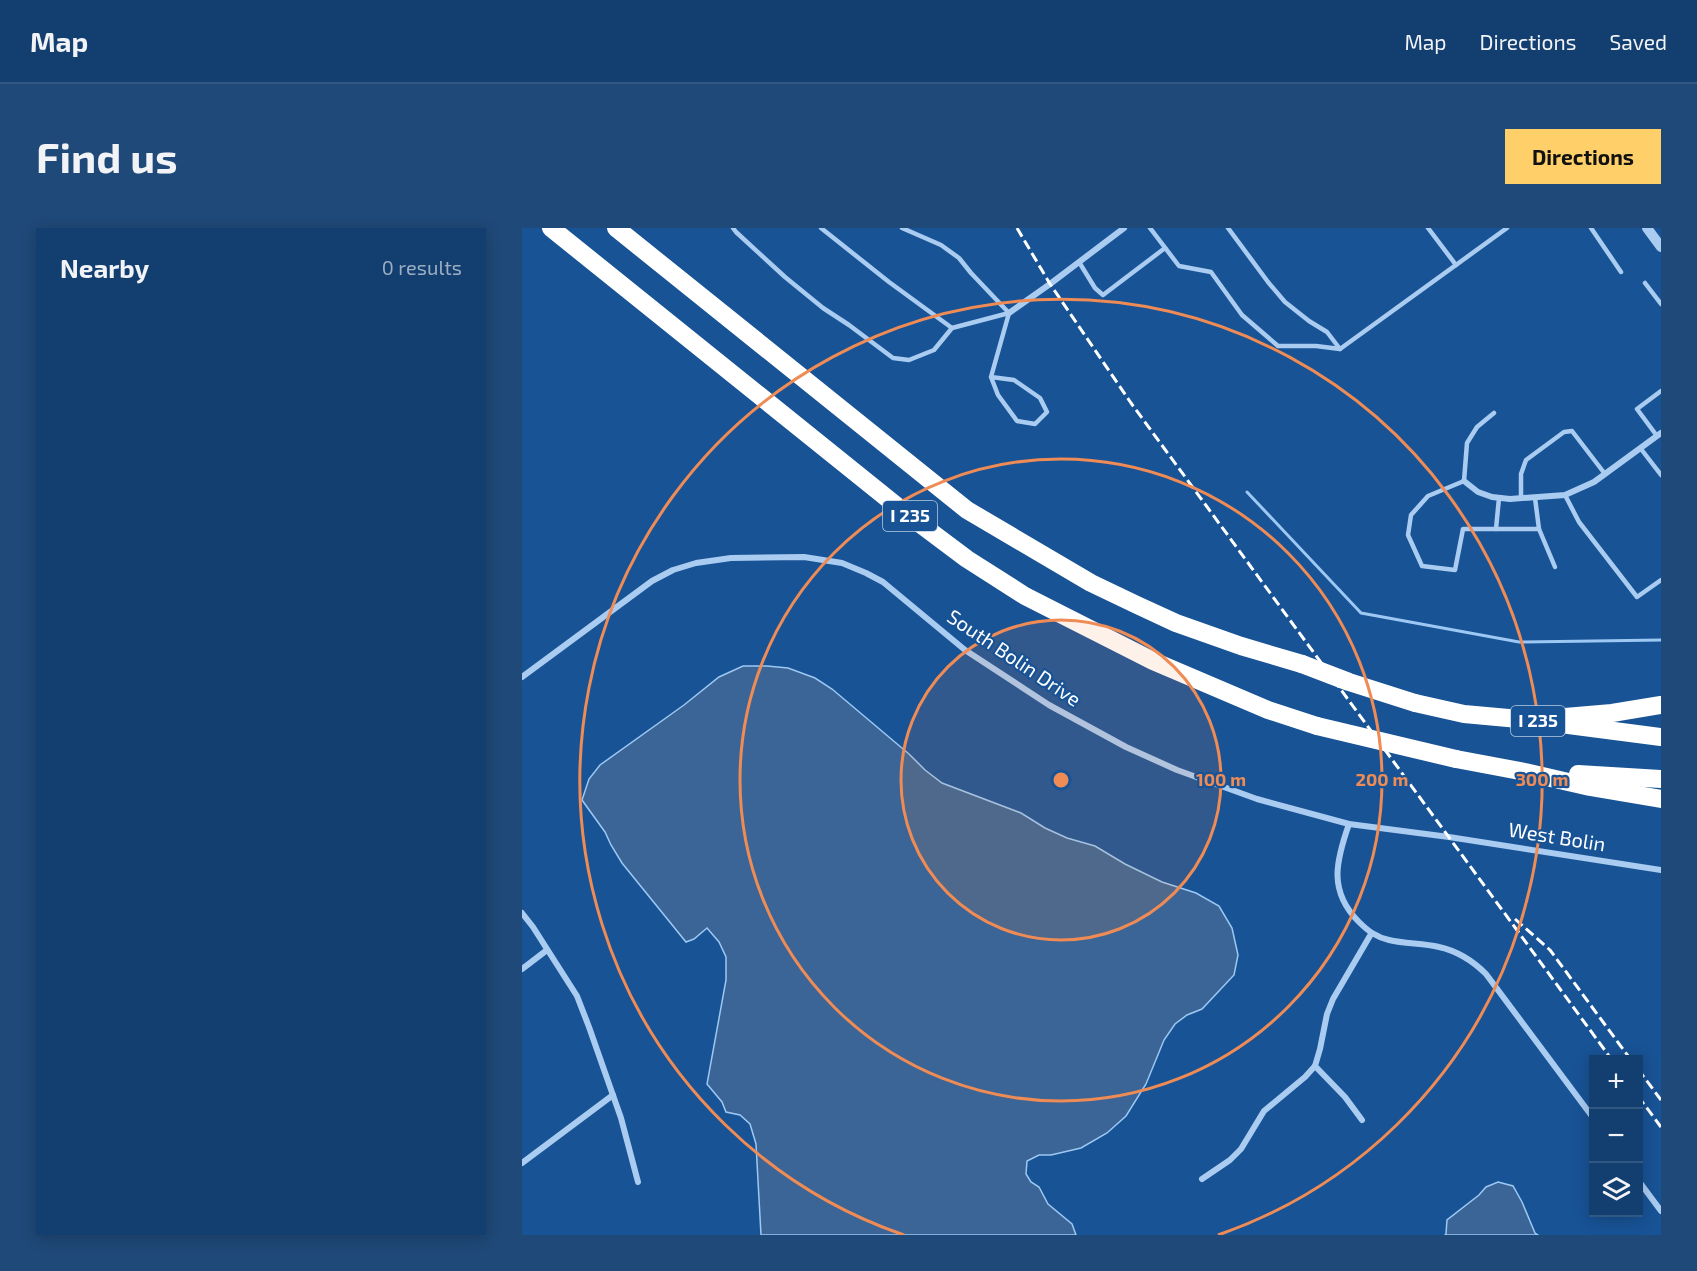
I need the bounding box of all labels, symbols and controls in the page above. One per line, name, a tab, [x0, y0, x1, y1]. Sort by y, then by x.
text: Map	[30, 24, 88, 58]
text: Map	[1404, 29, 1447, 54]
text: Directions	[1480, 29, 1576, 54]
text: Saved	[1609, 29, 1667, 54]
button: Directions	[1505, 129, 1661, 184]
text: Find us	[36, 131, 178, 181]
text: Nearby	[60, 252, 149, 283]
text: 0 results	[382, 255, 462, 279]
road number: I 235	[883, 501, 937, 531]
street label: South Bolin Drive	[943, 604, 1086, 711]
road number: I 235	[1511, 706, 1565, 736]
text: 100 m	[1196, 768, 1246, 790]
text: 200 m	[1356, 768, 1408, 790]
text: 300 m	[1516, 768, 1568, 790]
centre of rings	[1051, 770, 1071, 790]
street label: West Bolin	[1507, 817, 1607, 856]
map controls	[1589, 1055, 1643, 1217]
button: +	[1589, 1055, 1643, 1109]
button: −	[1589, 1109, 1643, 1163]
button: layers	[1589, 1163, 1643, 1217]

